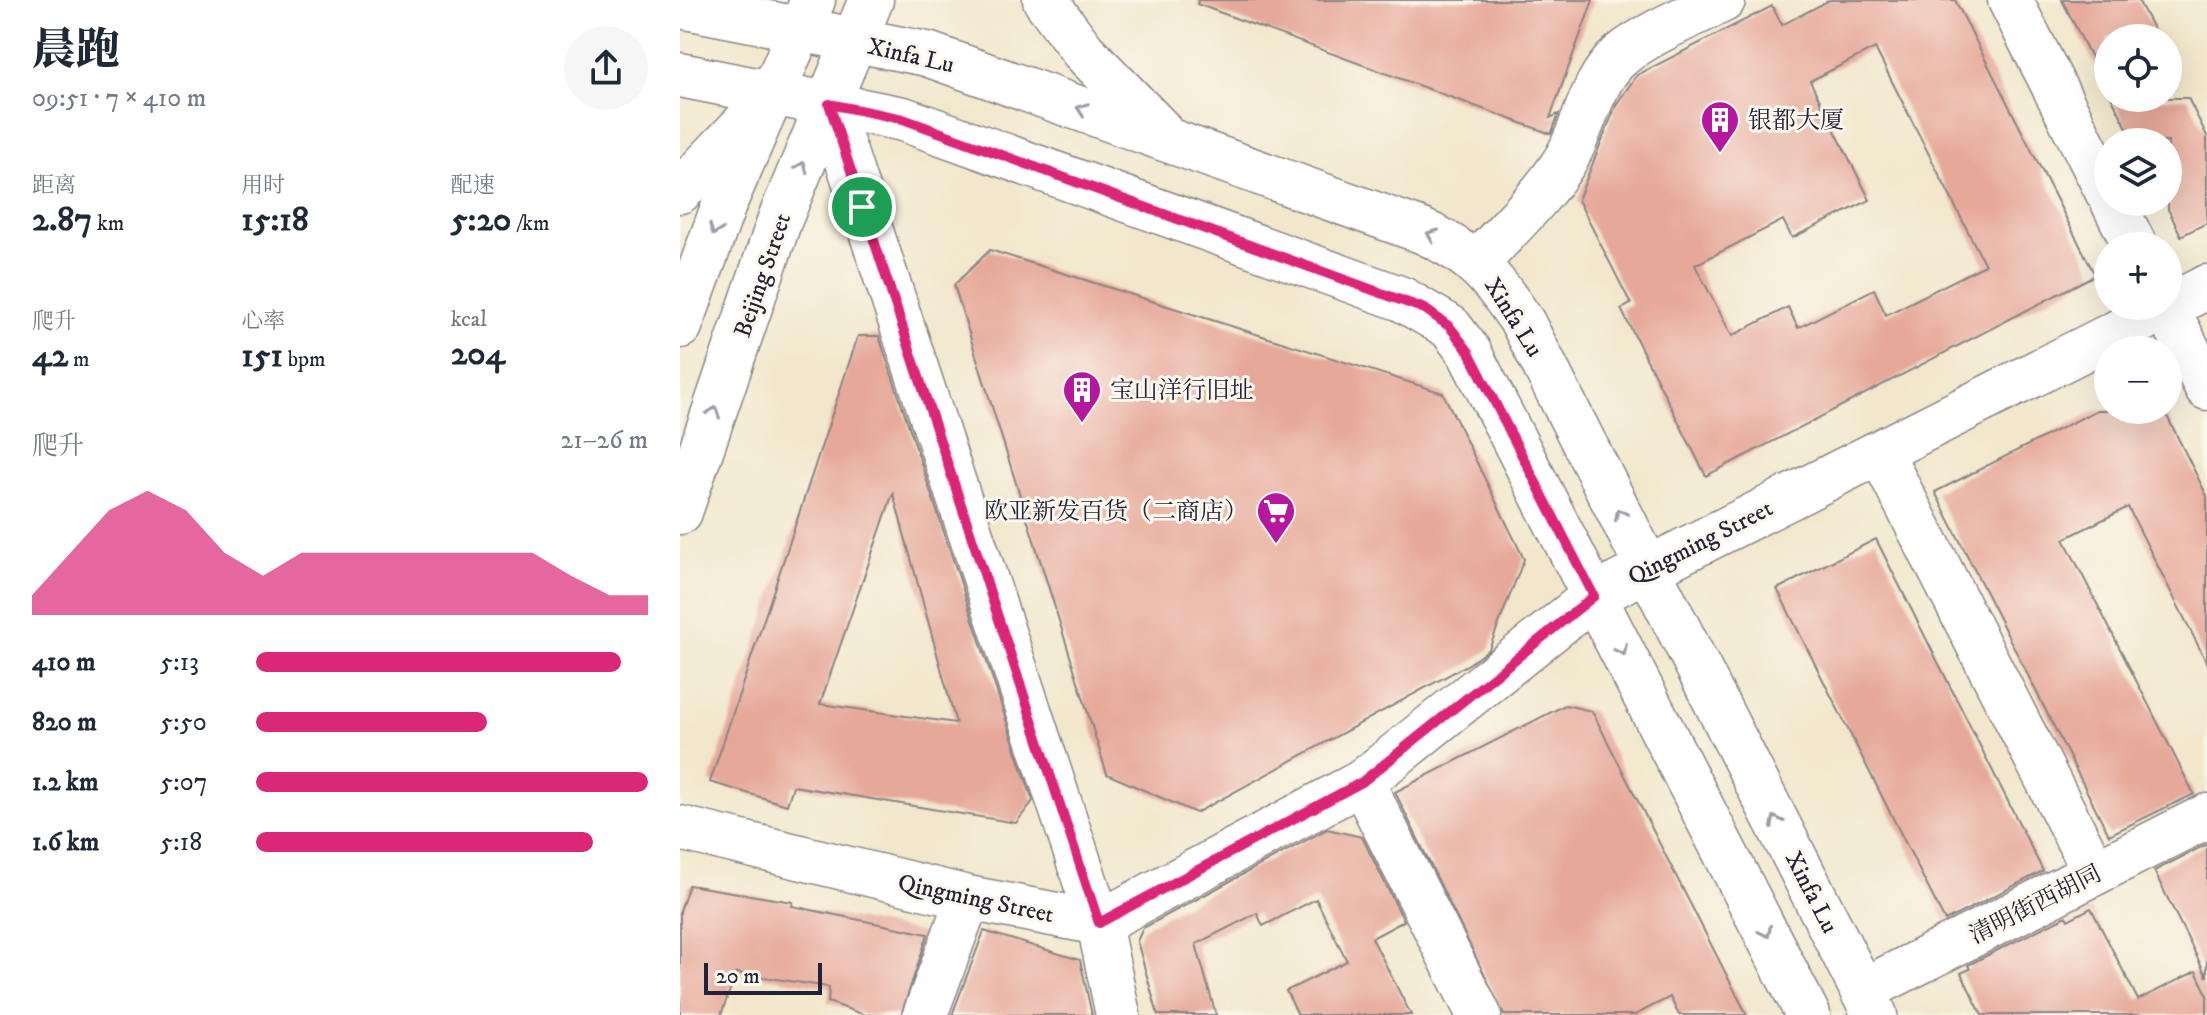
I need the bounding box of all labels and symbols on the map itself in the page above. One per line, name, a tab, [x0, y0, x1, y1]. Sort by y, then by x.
street label: Xinfa Lu	[865, 31, 957, 80]
building icon: 银都大厦	[1699, 99, 1741, 154]
one-way arrow	[1076, 102, 1090, 119]
place label: 银都大厦	[1748, 106, 1844, 136]
one-way arrow	[793, 161, 809, 175]
pin	[828, 173, 896, 241]
street label: Beijing Street	[728, 209, 798, 341]
one-way arrow	[708, 222, 725, 236]
one-way arrow	[1426, 229, 1440, 245]
street label: Xinfa Lu	[1477, 272, 1549, 363]
building icon: 宝山洋行旧址	[1061, 369, 1103, 424]
place label: 宝山洋行旧址	[1110, 376, 1254, 406]
one-way arrow	[705, 405, 721, 419]
supermarket icon: 欧亚新发百货（二商店）	[1255, 490, 1297, 545]
street label: Qingming Street	[1623, 493, 1778, 592]
place label: 欧亚新发百货（二商店）	[984, 497, 1248, 527]
one-way arrow	[1614, 508, 1630, 523]
one-way arrow	[1612, 642, 1627, 657]
one-way arrow	[1770, 814, 1786, 829]
street label: Xinfa Lu	[1778, 846, 1844, 938]
street label: 清明街西胡同	[1964, 859, 2106, 951]
street label: Qingming Street	[895, 868, 1057, 930]
one-way arrow	[1756, 923, 1771, 938]
scale bar	[704, 959, 822, 995]

